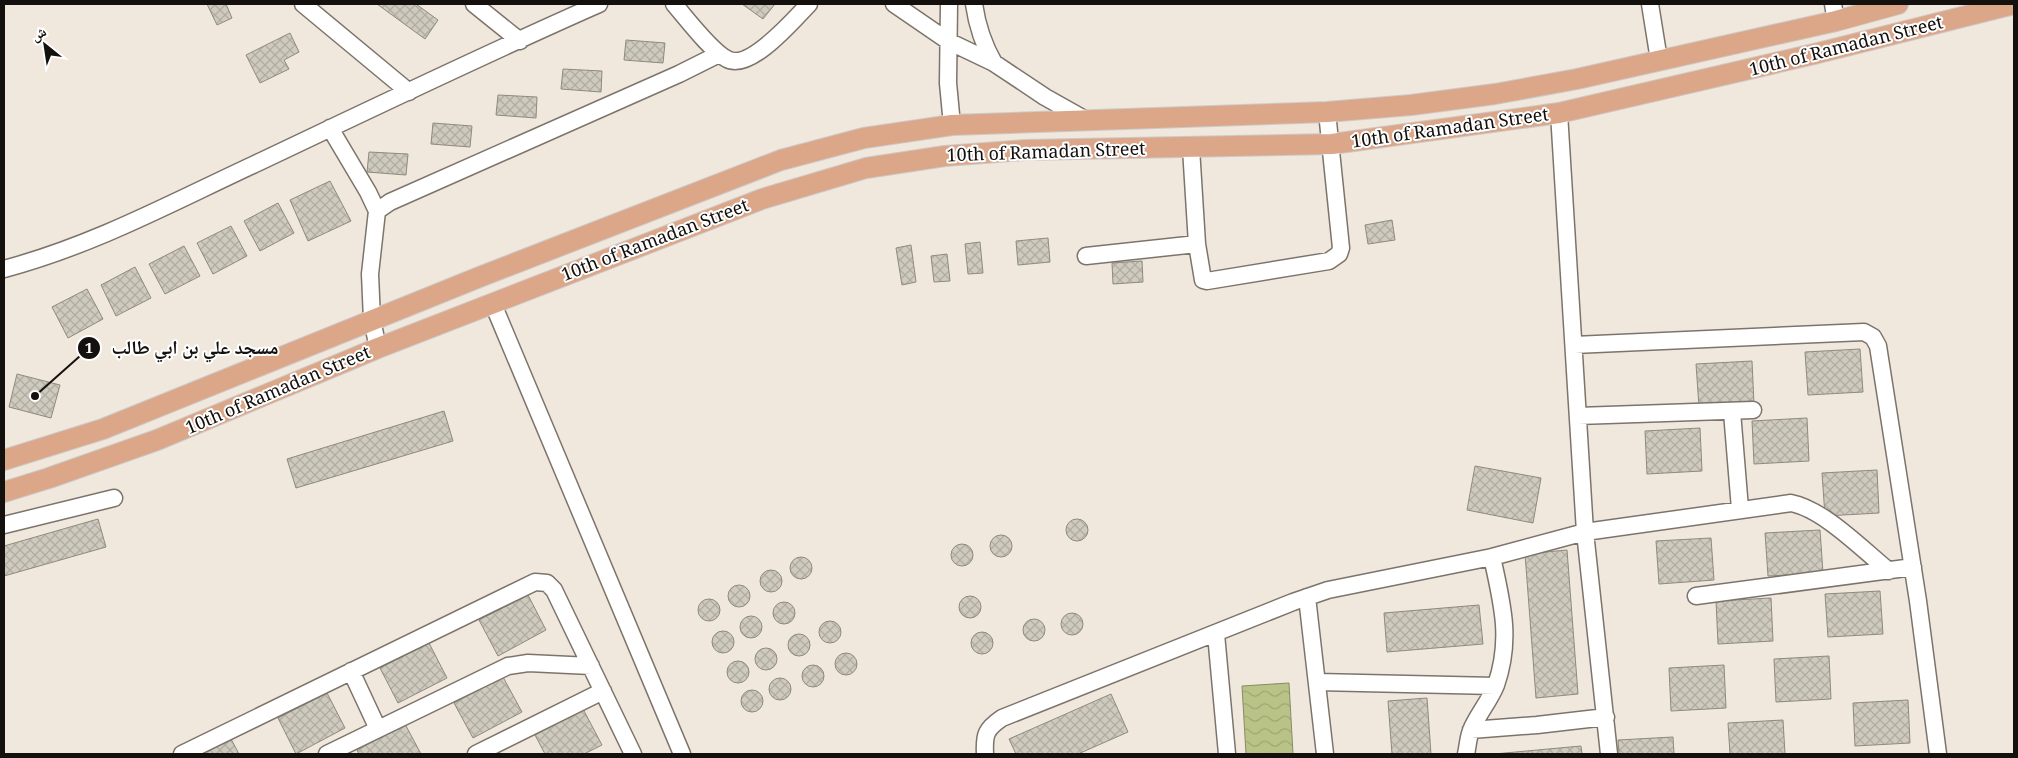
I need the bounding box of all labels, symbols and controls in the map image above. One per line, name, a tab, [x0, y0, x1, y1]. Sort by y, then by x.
street label: 10th of Ramadan Street	[1746, 9, 1947, 87]
north arrow	[20, 20, 70, 70]
text: ش	[27, 21, 52, 50]
street label: 10th of Ramadan Street	[1350, 101, 1551, 159]
street label: 10th of Ramadan Street	[946, 136, 1146, 172]
street label: 10th of Ramadan Street	[557, 192, 754, 292]
callout: مسجد علي بن ابي طالب	[77, 331, 289, 365]
text: مسجد علي بن ابي طالب	[112, 334, 278, 366]
text: 1	[85, 337, 93, 363]
street label: 10th of Ramadan Street	[181, 339, 376, 445]

